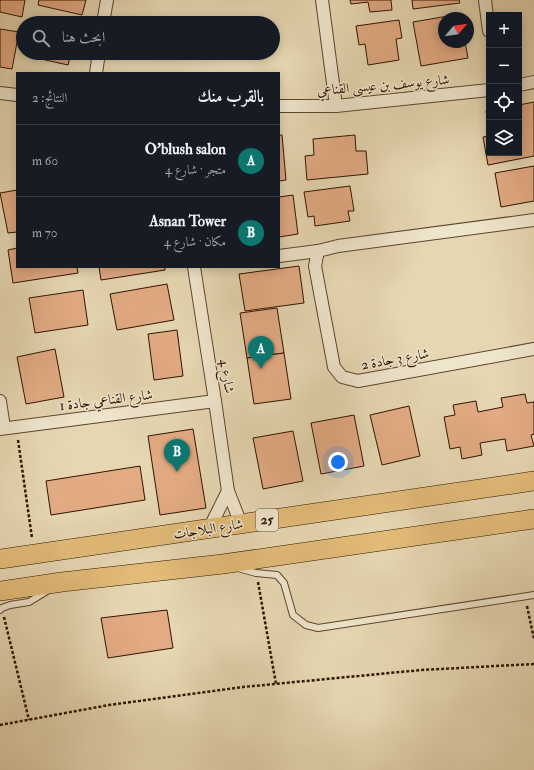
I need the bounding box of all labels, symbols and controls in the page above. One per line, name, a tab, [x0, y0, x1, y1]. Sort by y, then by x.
north arrow	[438, 12, 474, 48]
map controls	[486, 12, 522, 156]
button: +	[486, 12, 522, 48]
search box	[16, 16, 280, 60]
icon: search	[30, 27, 52, 49]
text: ابحث هنا	[62, 28, 105, 47]
button: −	[486, 48, 522, 84]
street label: شارع يوسف بن عيسى القناعي	[316, 71, 450, 102]
button: locate	[486, 84, 522, 120]
text: بالقرب منك	[198, 86, 264, 107]
text: النتائج: 2	[32, 90, 67, 106]
button: layers	[486, 120, 522, 156]
text: O’blush salon	[145, 140, 226, 159]
text: 60 m	[32, 153, 58, 169]
text: A	[247, 153, 255, 169]
text: متجر · شارع 4	[165, 162, 226, 178]
text: Asnan Tower	[149, 212, 226, 231]
text: 70 m	[32, 225, 57, 241]
text: B	[247, 225, 255, 241]
text: مكان · شارع 4	[164, 234, 226, 250]
pin: A	[248, 336, 274, 369]
street label: شارع 3 جادة 2	[360, 345, 431, 376]
street label: شارع 4	[213, 357, 238, 395]
street label: شارع القناعي جادة 1	[58, 386, 154, 417]
pin: B	[164, 439, 190, 472]
your location	[328, 452, 348, 472]
road number: 25	[256, 509, 278, 531]
street label: شارع البلاجات	[172, 515, 245, 546]

